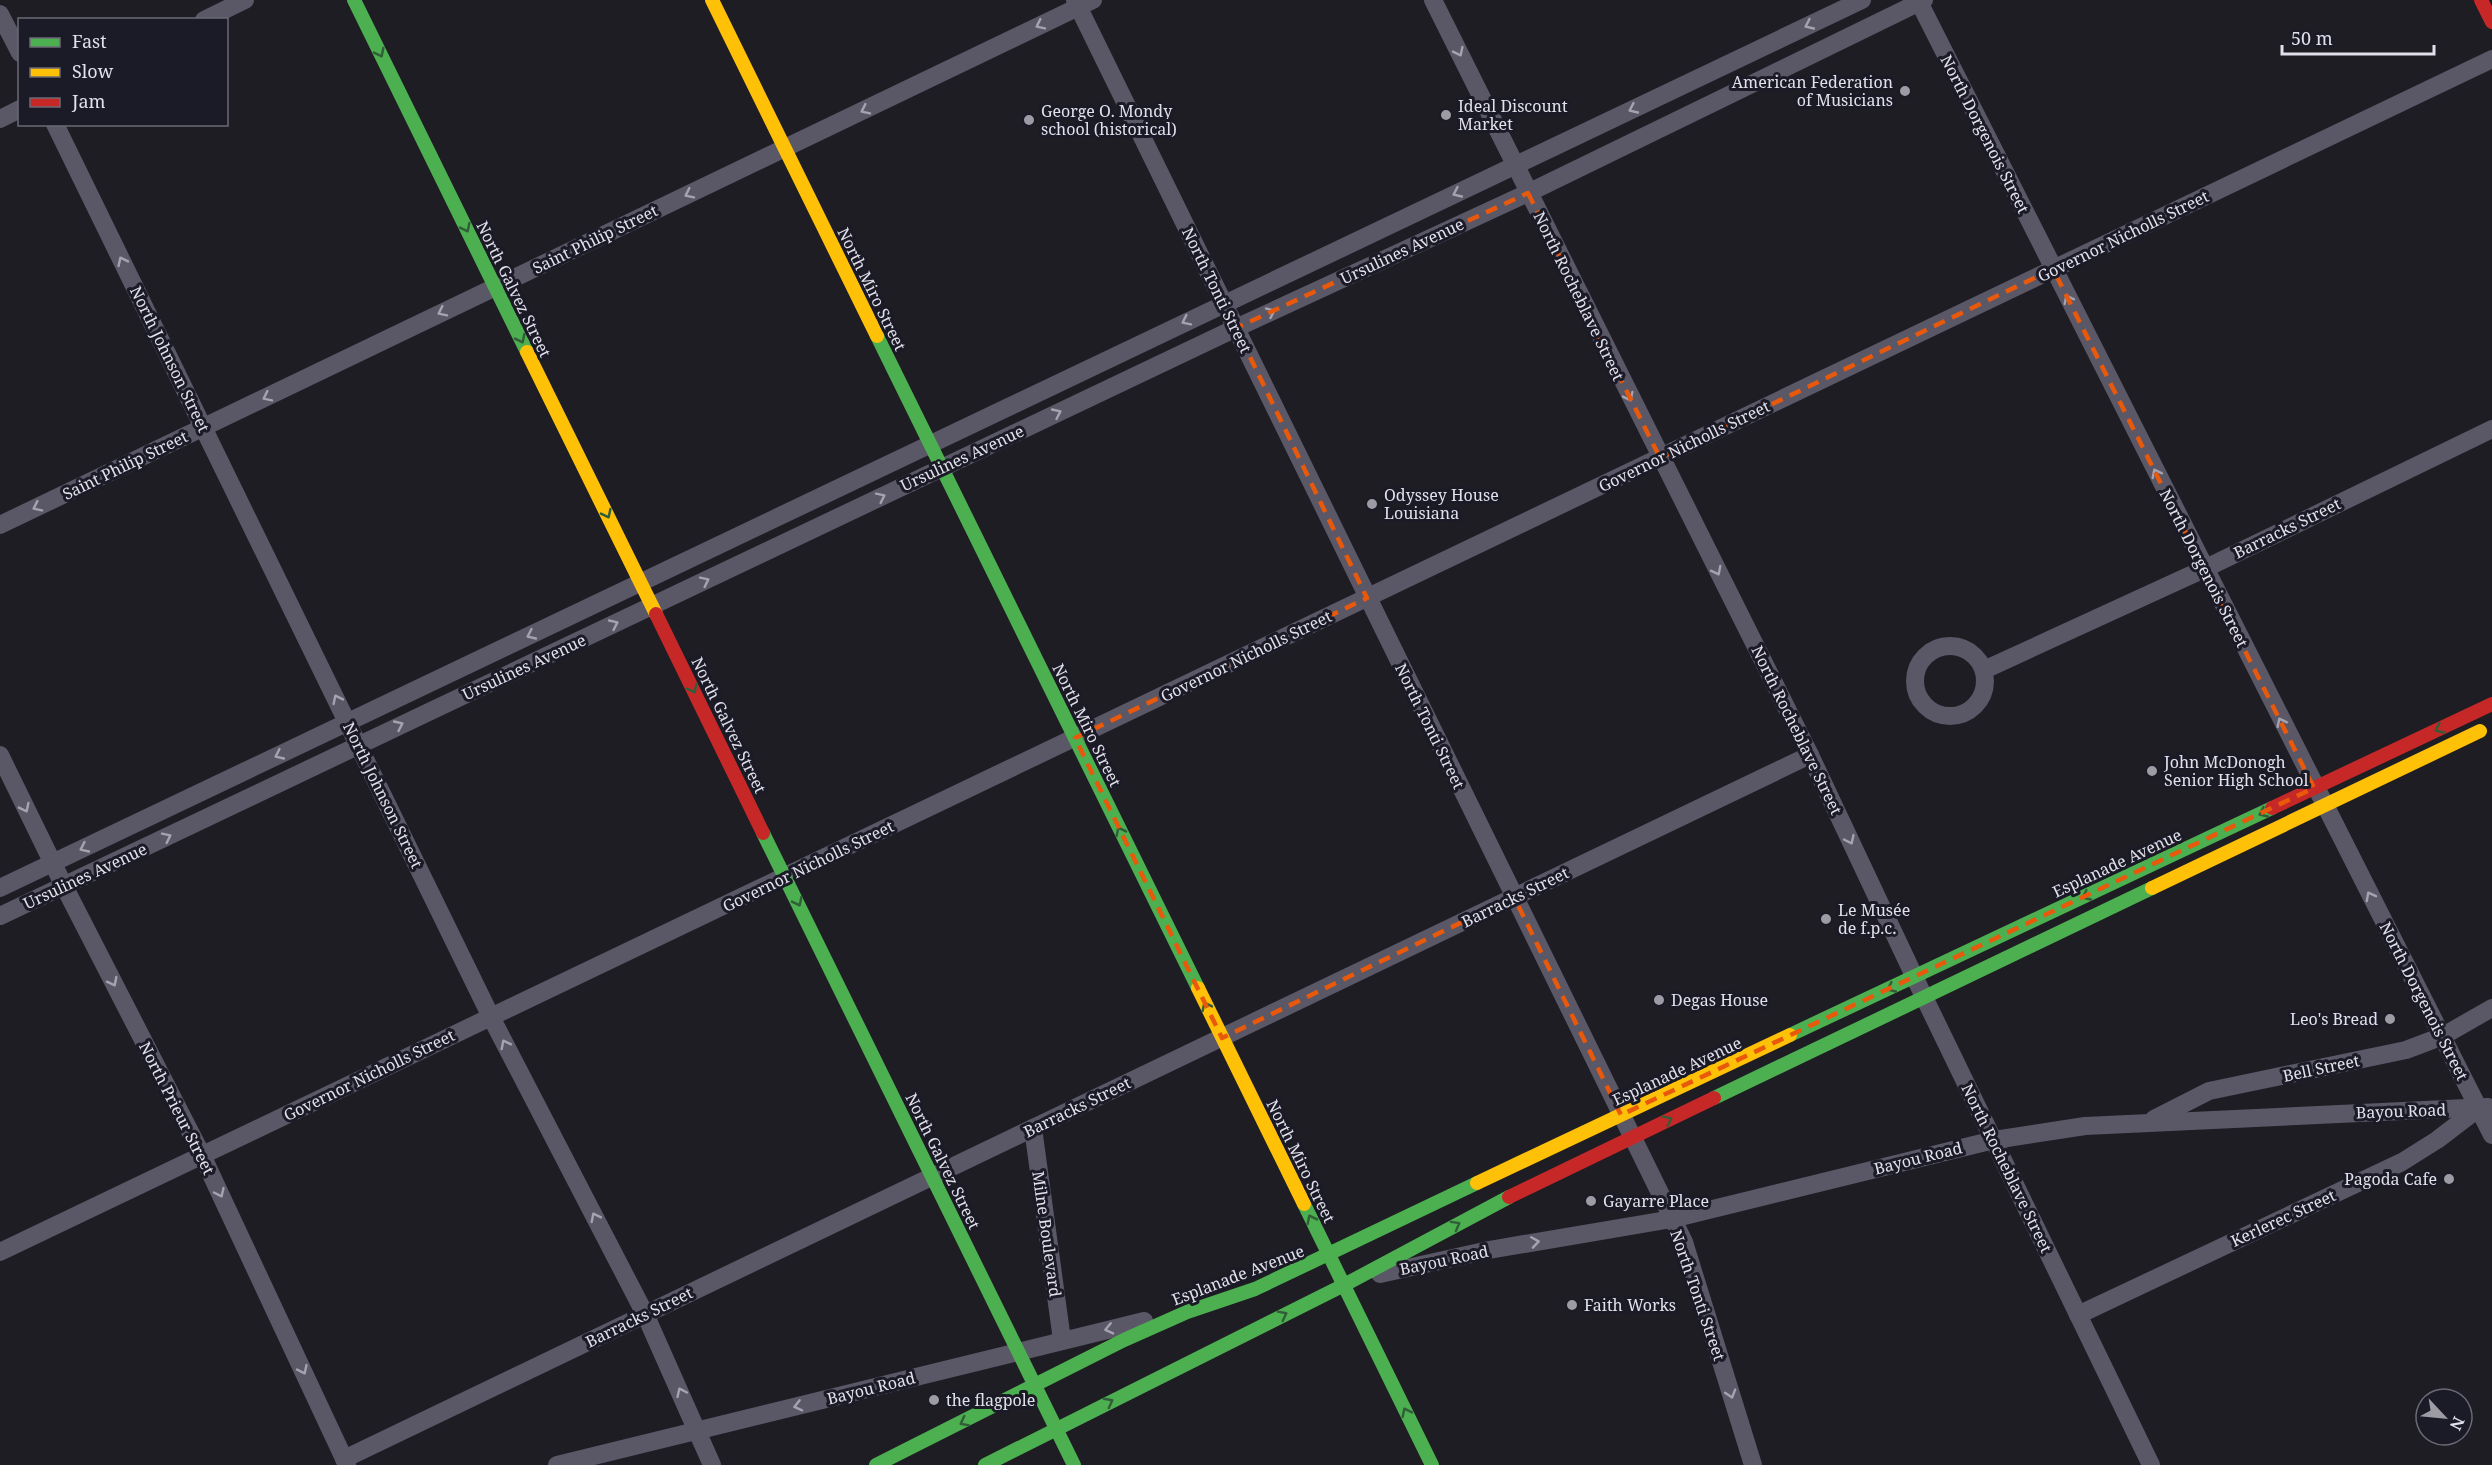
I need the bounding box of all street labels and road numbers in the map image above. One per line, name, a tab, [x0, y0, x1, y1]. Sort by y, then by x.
street label: North Dorgenois Street	[1935, 51, 2035, 217]
street label: Governor Nicholls Street	[2034, 185, 2213, 287]
street label: Saint Philip Street	[529, 199, 662, 279]
street label: North Rocheblave Street	[1528, 208, 1630, 385]
street label: Ursulines Avenue	[1337, 213, 1467, 289]
street label: North Galvez Street	[471, 217, 557, 361]
street label: North Miro Street	[833, 224, 912, 355]
street label: North Tonti Street	[1177, 224, 1257, 357]
street label: North Johnson Street	[125, 282, 215, 436]
street label: Governor Nicholls Street	[1595, 395, 1774, 497]
street label: Ursulines Avenue	[897, 420, 1027, 496]
street label: Saint Philip Street	[59, 425, 192, 505]
street label: North Dorgenois Street	[2154, 485, 2254, 651]
street label: Barracks Street	[2230, 492, 2344, 563]
street label: Governor Nicholls Street	[1157, 605, 1336, 707]
street label: Ursulines Avenue	[459, 629, 589, 705]
street label: North Rocheblave Street	[1746, 642, 1848, 819]
street label: North Galvez Street	[686, 653, 772, 797]
street label: North Miro Street	[1048, 660, 1127, 791]
street label: North Tonti Street	[1390, 660, 1470, 793]
street label: North Johnson Street	[338, 718, 428, 872]
street label: Governor Nicholls Street	[719, 815, 898, 917]
street label: Esplanade Avenue	[2049, 823, 2185, 903]
street label: Ursulines Avenue	[20, 838, 150, 914]
street label: Barracks Street	[1458, 861, 1572, 932]
street label: North Dorgenois Street	[2374, 918, 2474, 1084]
street label: Governor Nicholls Street	[280, 1024, 459, 1126]
street label: Esplanade Avenue	[1609, 1031, 1745, 1111]
street label: North Prieur Street	[134, 1038, 220, 1178]
street label: Bell Street	[2281, 1049, 2362, 1087]
street label: Barracks Street	[1020, 1071, 1134, 1142]
street label: North Rocheblave Street	[1956, 1080, 2058, 1257]
street label: North Galvez Street	[900, 1089, 986, 1233]
street label: North Miro Street	[1262, 1096, 1341, 1227]
street label: Bayou Road	[2355, 1098, 2447, 1124]
street label: Bayou Road	[1872, 1136, 1965, 1180]
street label: Milne Boulevard	[1027, 1170, 1067, 1299]
street label: Kerlerec Street	[2227, 1184, 2339, 1252]
street label: North Tonti Street	[1665, 1227, 1731, 1364]
street label: Esplanade Avenue	[1169, 1240, 1307, 1310]
street label: Bayou Road	[1398, 1240, 1491, 1280]
street label: Barracks Street	[582, 1281, 696, 1352]
street label: Bayou Road	[825, 1366, 918, 1410]

